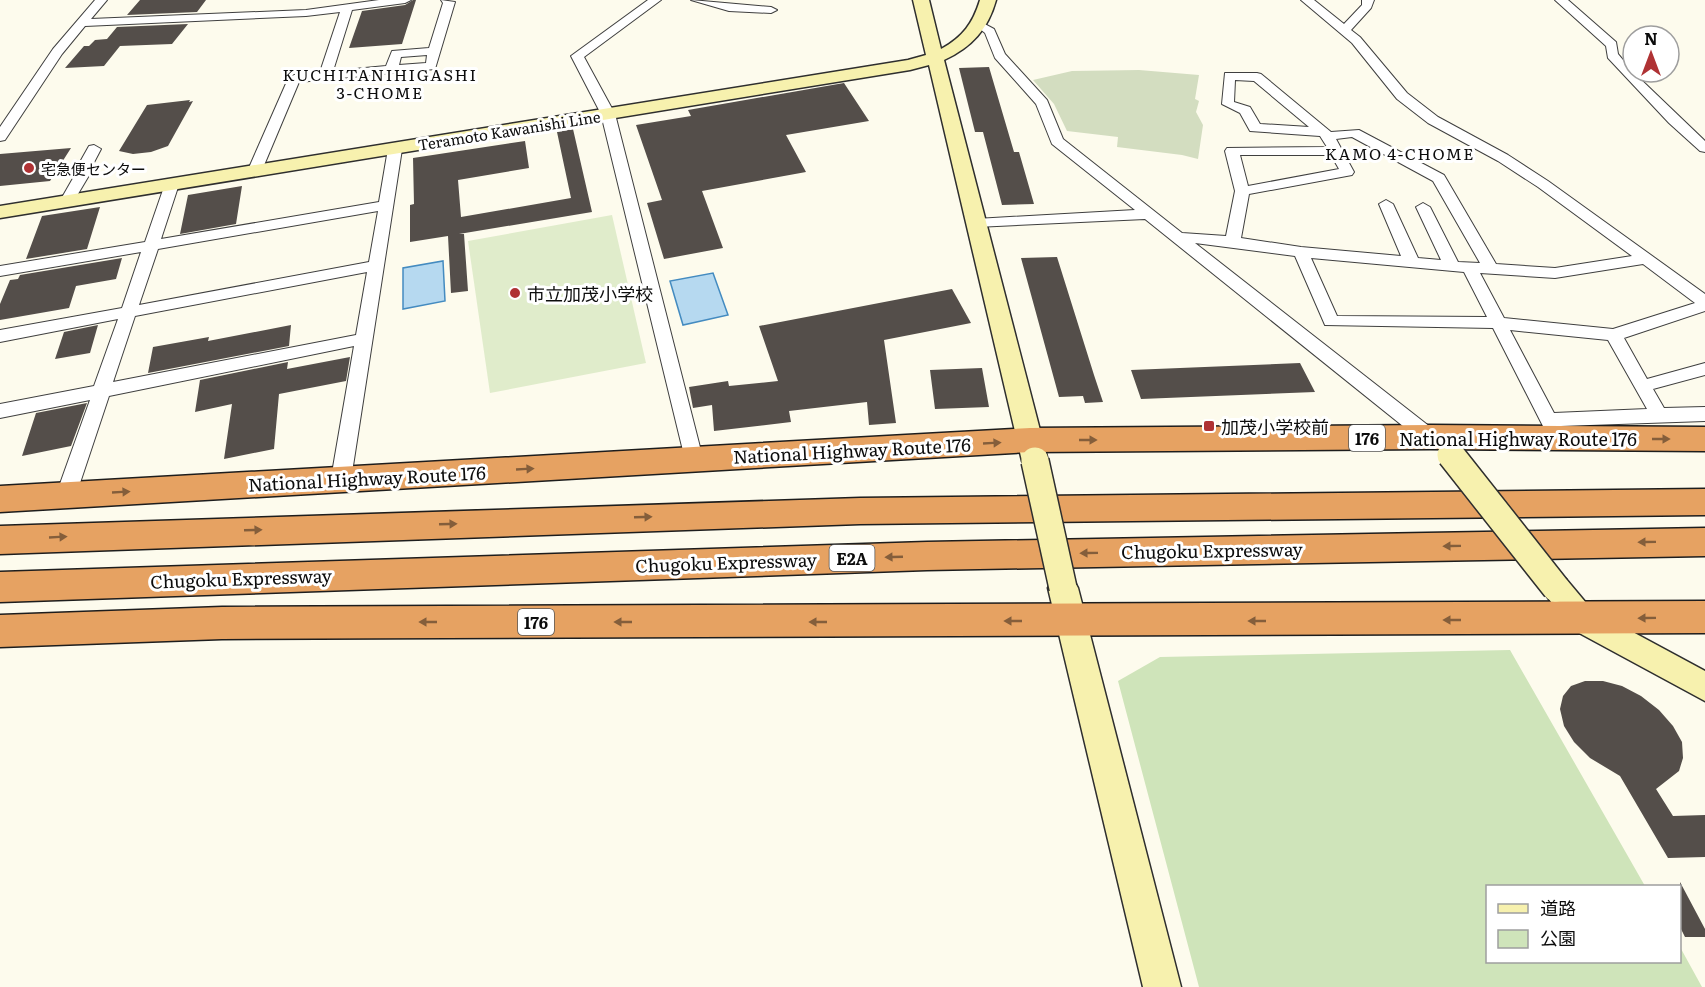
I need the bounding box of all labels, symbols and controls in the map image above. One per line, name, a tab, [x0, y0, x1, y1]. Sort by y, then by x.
north arrow	[1621, 24, 1681, 84]
text: N	[1644, 26, 1658, 50]
district label: KUCHITANIHIGASHI 3-CHOME	[283, 62, 477, 104]
street label: Teramoto Kawanishi Line	[416, 104, 602, 156]
district label: KAMO 4-CHOME	[1325, 141, 1475, 165]
place label: 宅急便センター	[41, 157, 146, 180]
marker: 宅急便センター	[22, 161, 36, 175]
place label: 市立加茂小学校	[527, 280, 653, 307]
marker: 市立加茂小学校	[508, 286, 522, 300]
place label: 加茂小学校前	[1221, 413, 1329, 440]
marker: 加茂小学校前	[1202, 419, 1216, 433]
road number: 176	[1349, 425, 1385, 451]
street label: National Highway Route 176	[1399, 425, 1637, 452]
street label: National Highway Route 176	[732, 430, 972, 470]
one-way arrow	[1651, 434, 1670, 444]
one-way arrow	[1079, 435, 1098, 445]
one-way arrow	[983, 438, 1002, 447]
street label: National Highway Route 176	[247, 458, 487, 498]
one-way arrow	[516, 464, 535, 473]
one-way arrow	[112, 487, 131, 496]
one-way arrow	[634, 512, 653, 522]
one-way arrow	[439, 519, 458, 528]
one-way arrow	[244, 525, 263, 535]
one-way arrow	[49, 532, 68, 541]
street label: Chugoku Expressway	[1121, 535, 1304, 565]
one-way arrow	[1637, 537, 1656, 547]
one-way arrow	[1442, 541, 1461, 551]
street label: Chugoku Expressway	[635, 545, 818, 579]
road number: E2A	[830, 545, 874, 571]
one-way arrow	[1079, 548, 1098, 558]
one-way arrow	[884, 552, 903, 562]
street label: Chugoku Expressway	[150, 561, 333, 595]
road number: 176	[518, 609, 554, 635]
one-way arrow	[1637, 613, 1656, 623]
one-way arrow	[1442, 615, 1461, 625]
one-way arrow	[1004, 616, 1023, 626]
one-way arrow	[1247, 616, 1266, 626]
one-way arrow	[419, 617, 438, 627]
one-way arrow	[614, 617, 633, 627]
one-way arrow	[809, 617, 828, 627]
legend	[1486, 885, 1681, 963]
text: 道路	[1540, 894, 1576, 921]
text: 公園	[1540, 924, 1576, 951]

